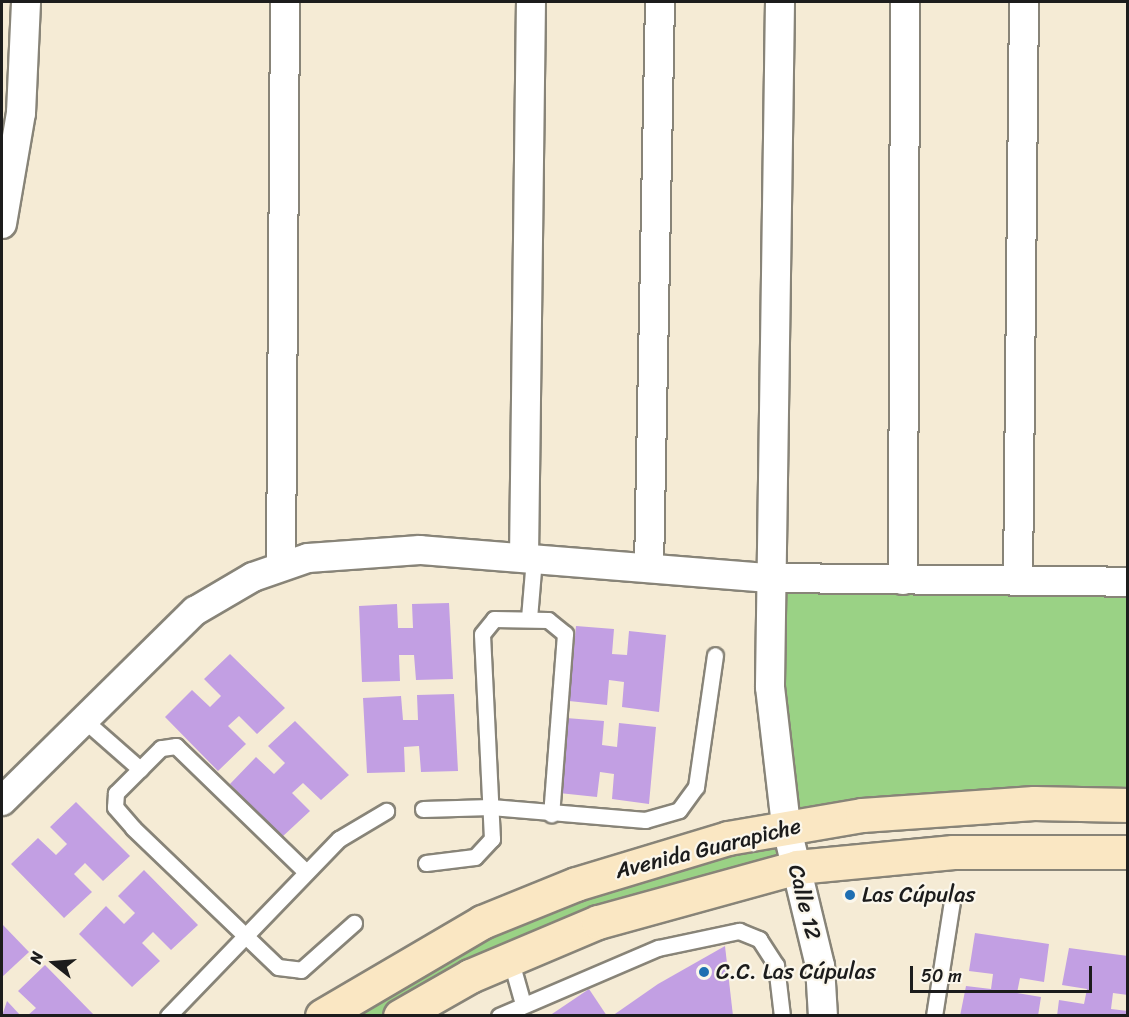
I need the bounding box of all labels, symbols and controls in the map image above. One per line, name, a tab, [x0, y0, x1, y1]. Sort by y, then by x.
street label: Avenida Guarapiche	[612, 812, 804, 884]
street label: Calle 12	[783, 862, 827, 942]
place label: Las Cúpulas	[862, 882, 974, 908]
marker: Las Cúpulas	[843, 888, 857, 902]
north arrow	[24, 933, 84, 993]
text: N	[21, 948, 52, 967]
scale bar	[913, 954, 1094, 992]
place label: C.C. Las Cúpulas	[716, 959, 875, 985]
text: 50 m	[921, 960, 962, 992]
marker: C.C. Las Cúpulas	[697, 965, 711, 979]

